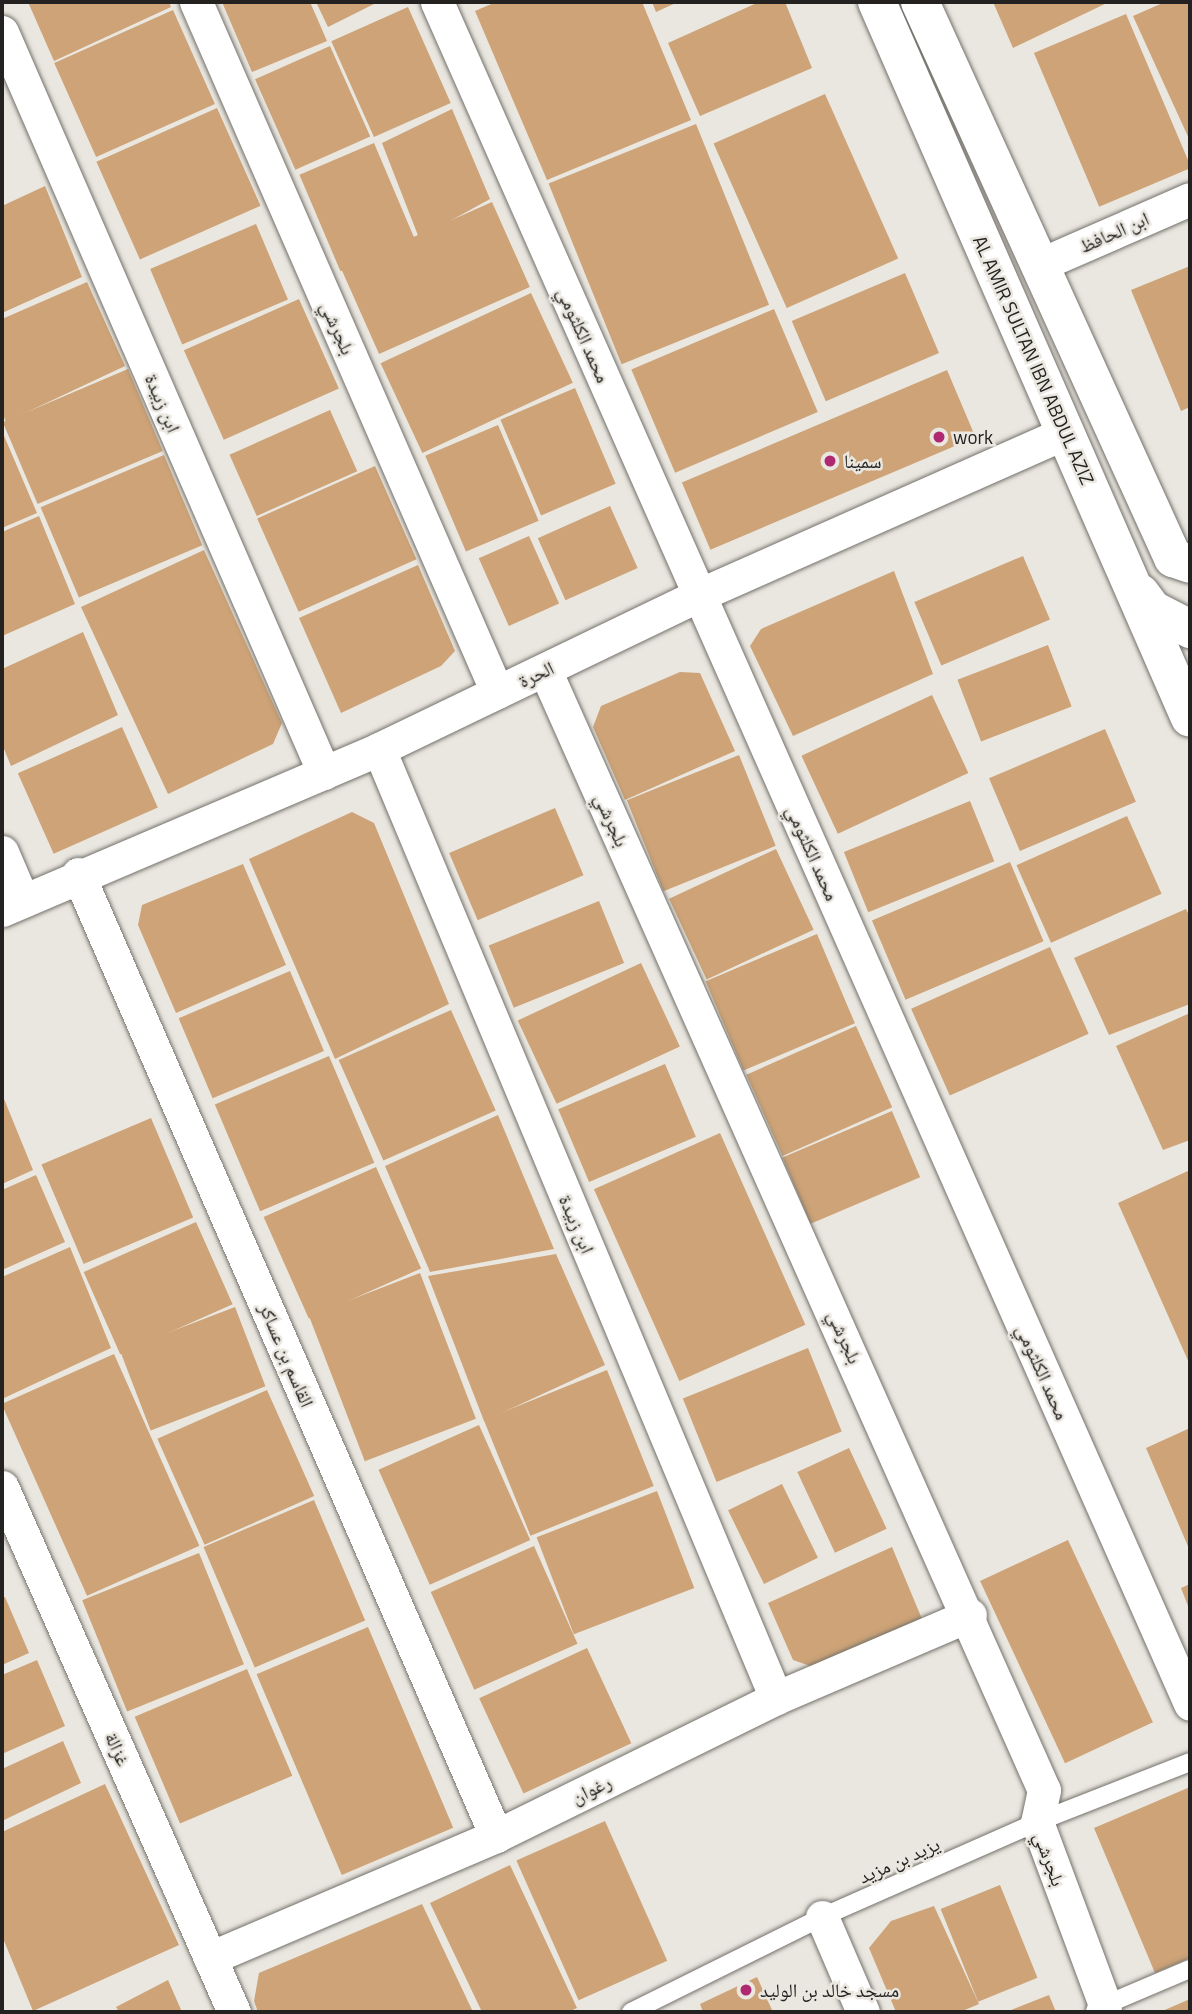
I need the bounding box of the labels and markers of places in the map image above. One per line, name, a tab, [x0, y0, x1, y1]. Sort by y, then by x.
place label: work	[953, 426, 993, 448]
marker: work	[931, 429, 947, 445]
place label: سمينا	[844, 450, 882, 472]
marker: سمينا	[822, 453, 838, 469]
place label: مسجد خالد بن الوليد	[760, 1979, 899, 2001]
marker: مسجد خالد بن الوليد	[738, 1982, 754, 1998]

